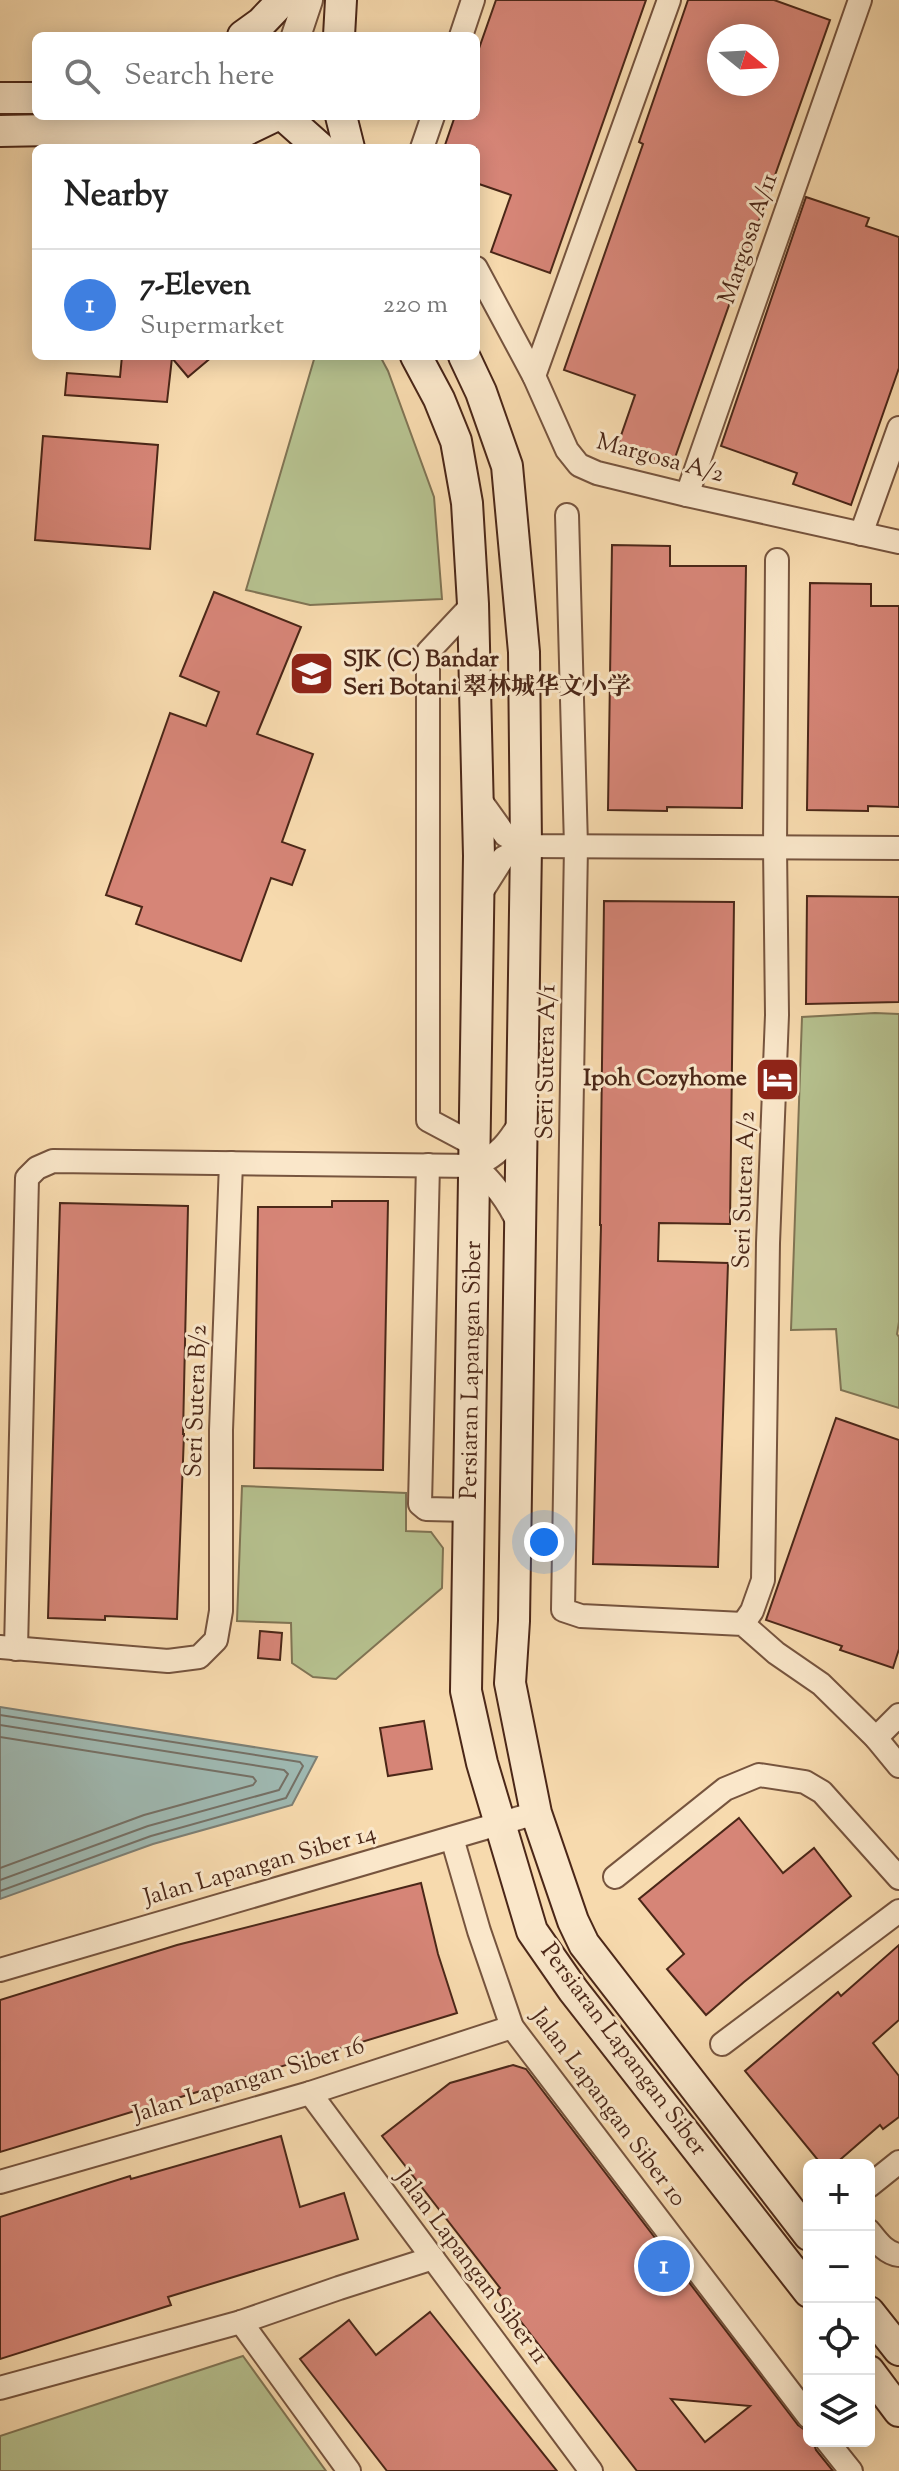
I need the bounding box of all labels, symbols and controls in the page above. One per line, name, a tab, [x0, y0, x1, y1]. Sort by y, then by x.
north arrow	[707, 24, 779, 96]
search box	[32, 32, 480, 120]
icon: search	[60, 54, 104, 98]
text: Search here	[124, 55, 274, 98]
street label: Margosa A/11	[711, 169, 787, 309]
text: Nearby	[64, 172, 169, 221]
text: 7-Eleven	[140, 265, 251, 308]
text: 1	[86, 287, 94, 324]
text: 220 m	[383, 287, 448, 324]
text: Supermarket	[140, 308, 284, 345]
street label: Margosa A/2	[592, 426, 728, 492]
place label: SJK (C) Bandar Seri Botani 翠林城华文小学	[343, 643, 631, 705]
school or university icon: SJK (C) Bandar Seri Botani 翠林城华文小学	[288, 650, 336, 698]
street label: Seri Sutera A/1	[529, 984, 565, 1140]
hotel icon: Ipoh Cozyhome	[754, 1055, 802, 1103]
place label: Ipoh Cozyhome	[583, 1062, 747, 1096]
street label: Seri Sutera A/2	[725, 1110, 765, 1270]
street label: Persiaran Lapangan Siber	[453, 1240, 491, 1500]
street label: Seri Sutera B/2	[177, 1324, 217, 1478]
your location	[524, 1522, 564, 1562]
street label: Jalan Lapangan Siber 14	[138, 1817, 380, 1916]
street label: Persiaran Lapangan Siber	[532, 1936, 714, 2164]
street label: Jalan Lapangan Siber 10	[521, 2000, 694, 2214]
street label: Jalan Lapangan Siber 16	[127, 2030, 369, 2133]
map controls	[803, 2159, 875, 2447]
button: +	[803, 2159, 875, 2231]
street label: Jalan Lapangan Siber 11	[385, 2161, 556, 2372]
button: −	[803, 2231, 875, 2303]
pin: 1	[638, 2236, 690, 2296]
button: locate	[803, 2303, 875, 2375]
button: layers	[803, 2375, 875, 2447]

